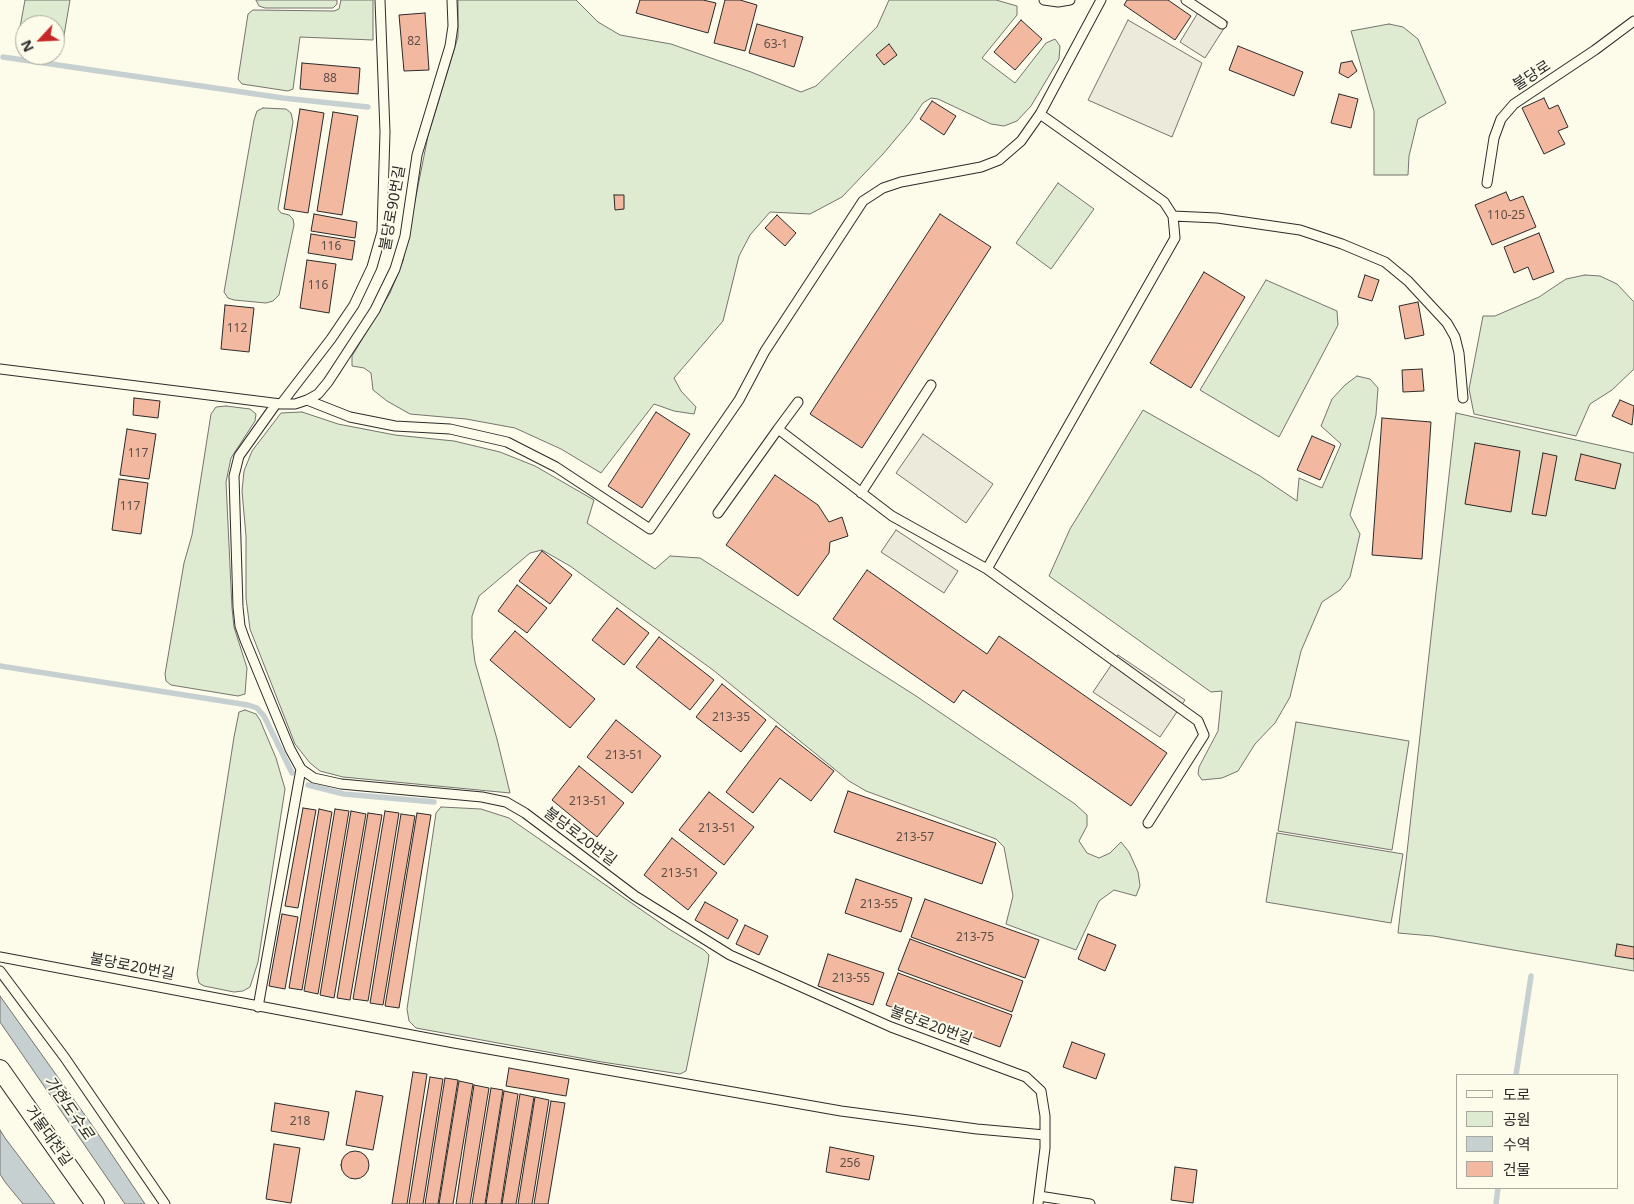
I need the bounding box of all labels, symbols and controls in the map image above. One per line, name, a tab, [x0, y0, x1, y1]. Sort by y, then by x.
north arrow	[15, 15, 65, 65]
house number: 82	[407, 35, 421, 49]
text: N	[16, 37, 38, 55]
house number: 63-1	[764, 38, 788, 52]
street label: 불당로	[1510, 57, 1554, 95]
house number: 88	[323, 72, 337, 86]
street label: 불당로90번길	[377, 164, 409, 252]
house number: 110-25	[1487, 209, 1525, 223]
house number: 116	[321, 240, 341, 254]
house number: 116	[308, 279, 328, 293]
house number: 112	[227, 322, 247, 336]
house number: 117	[128, 447, 148, 461]
house number: 117	[120, 500, 140, 514]
house number: 213-35	[712, 711, 750, 725]
house number: 213-51	[605, 749, 643, 763]
house number: 213-51	[569, 795, 607, 809]
street label: 불당로20번길	[540, 804, 620, 870]
house number: 213-51	[698, 822, 736, 836]
house number: 213-57	[896, 831, 934, 845]
house number: 213-51	[661, 867, 699, 881]
house number: 213-55	[860, 898, 898, 912]
house number: 213-75	[956, 931, 994, 945]
street label: 불당로20번길	[88, 950, 176, 984]
house number: 213-55	[832, 972, 870, 986]
street label: 불당로20번길	[887, 1003, 975, 1049]
water label: 가현도수로	[39, 1072, 97, 1144]
legend	[1456, 1074, 1619, 1189]
text: 도로	[1503, 1084, 1531, 1104]
street label: 거물대천길	[21, 1103, 75, 1169]
text: 공원	[1503, 1109, 1531, 1129]
house number: 218	[290, 1115, 310, 1129]
text: 수역	[1503, 1134, 1531, 1154]
house number: 256	[840, 1157, 860, 1171]
text: 건물	[1503, 1159, 1531, 1179]

